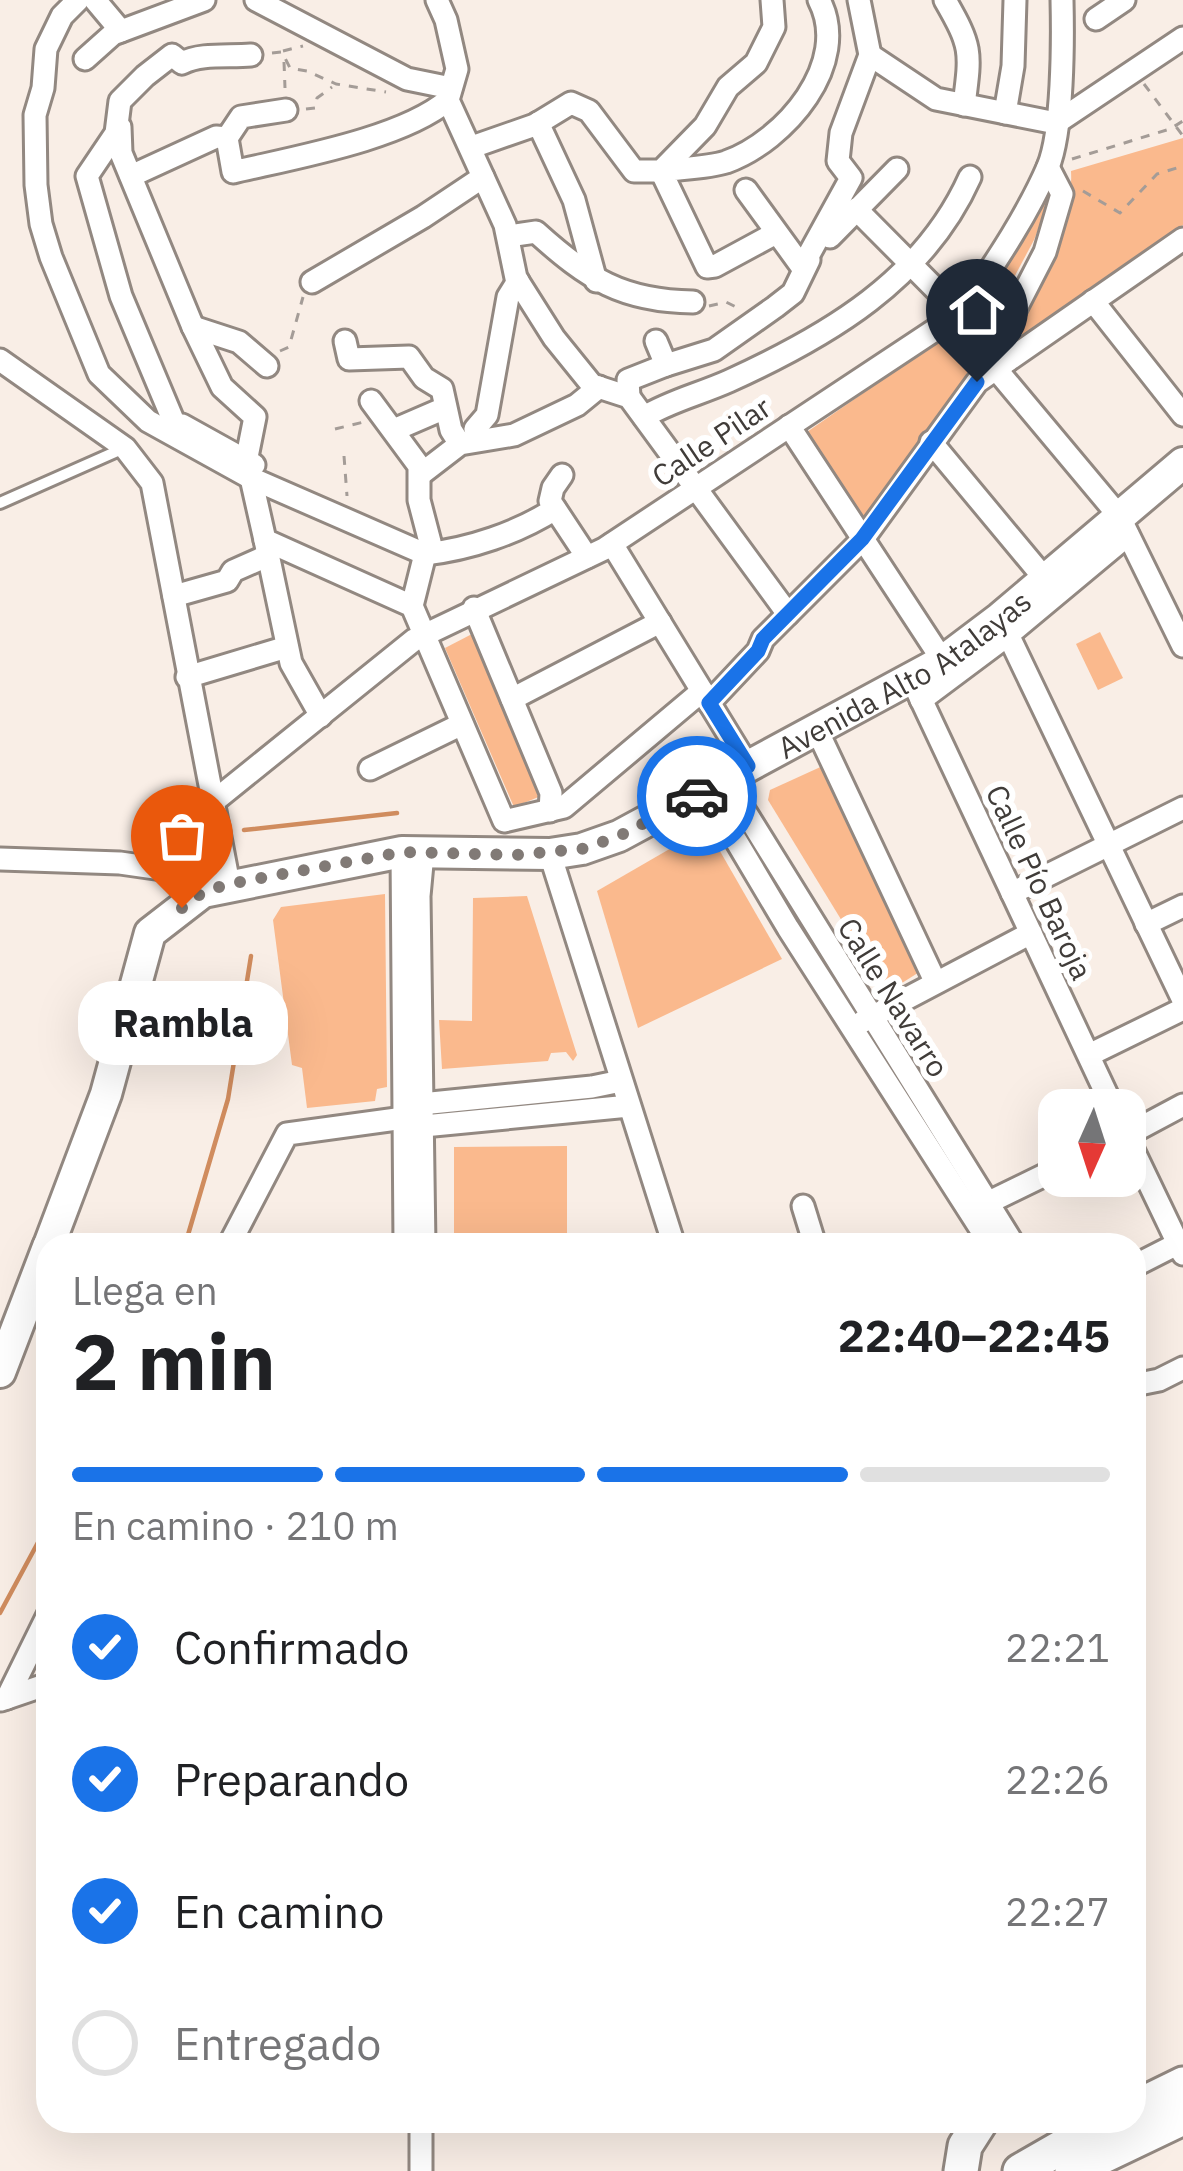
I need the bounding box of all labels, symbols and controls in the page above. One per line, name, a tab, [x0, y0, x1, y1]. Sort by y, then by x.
pin	[926, 259, 1028, 382]
icon: home	[944, 277, 1010, 343]
street label: Calle Pilar	[644, 387, 778, 495]
street label: Avenida Alto Atalayas	[770, 581, 1039, 766]
courier	[637, 736, 757, 856]
icon: car	[664, 763, 730, 829]
street label: Calle Pío Baroja	[978, 778, 1102, 986]
pin	[131, 785, 233, 908]
icon: bag	[149, 803, 215, 869]
street label: Calle Navarro	[830, 910, 958, 1084]
callout: Rambla	[77, 980, 287, 1064]
text: Rambla	[113, 997, 253, 1048]
north arrow	[1038, 1089, 1146, 1197]
map controls	[1038, 1089, 1146, 1197]
text: Llega en	[72, 1265, 218, 1316]
text: 22:40–22:45	[838, 1306, 1110, 1364]
text: 2 min	[72, 1310, 276, 1411]
text: En camino · 210 m	[72, 1500, 399, 1551]
icon: check	[72, 1614, 138, 1680]
text: Confirmado	[174, 1618, 409, 1676]
text: 22:21	[1005, 1622, 1110, 1673]
icon: check	[72, 1746, 138, 1812]
text: Preparando	[174, 1750, 409, 1808]
text: 22:26	[1005, 1754, 1110, 1805]
icon: check	[72, 1878, 138, 1944]
text: En camino	[174, 1882, 384, 1940]
text: 22:27	[1005, 1886, 1110, 1937]
text: Entregado	[174, 2014, 382, 2072]

